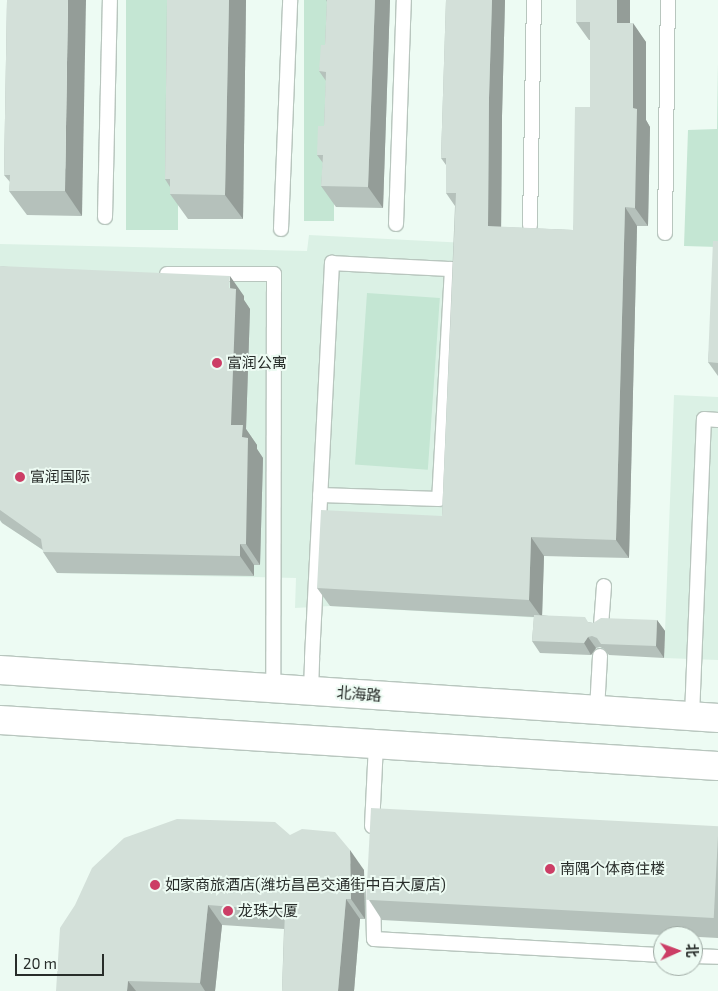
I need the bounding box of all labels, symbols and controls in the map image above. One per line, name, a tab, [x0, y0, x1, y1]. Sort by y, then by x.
place label: 富润公寓	[227, 354, 287, 372]
marker: 富润公寓	[211, 357, 223, 369]
place label: 富润国际	[30, 468, 90, 486]
marker: 富润国际	[14, 471, 26, 483]
street label: 北海路	[336, 683, 382, 705]
place label: 南隅个体商住楼	[560, 860, 665, 878]
marker: 南隅个体商住楼	[544, 863, 556, 875]
place label: 如家商旅酒店(潍坊昌邑交通街中百大厦店)	[165, 876, 446, 894]
marker: 如家商旅酒店(潍坊昌邑交通街中百大厦店)	[149, 879, 161, 891]
place label: 龙珠大厦	[238, 902, 298, 920]
marker: 龙珠大厦	[222, 905, 234, 917]
north arrow	[653, 926, 703, 976]
text: 北	[684, 943, 701, 958]
scale bar	[18, 944, 106, 976]
text: 20 m	[23, 954, 57, 972]

